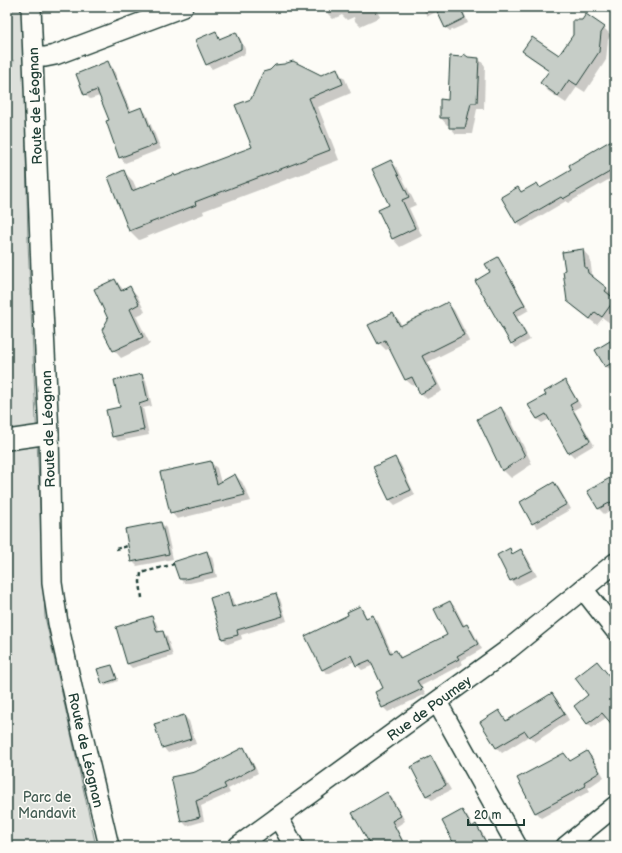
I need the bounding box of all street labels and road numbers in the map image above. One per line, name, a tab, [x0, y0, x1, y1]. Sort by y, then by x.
street label: Route de Léognan	[25, 47, 46, 165]
street label: Route de Léognan	[38, 370, 59, 488]
street label: Rue de Poumey	[384, 672, 475, 745]
street label: Route de Léognan	[64, 691, 107, 809]

